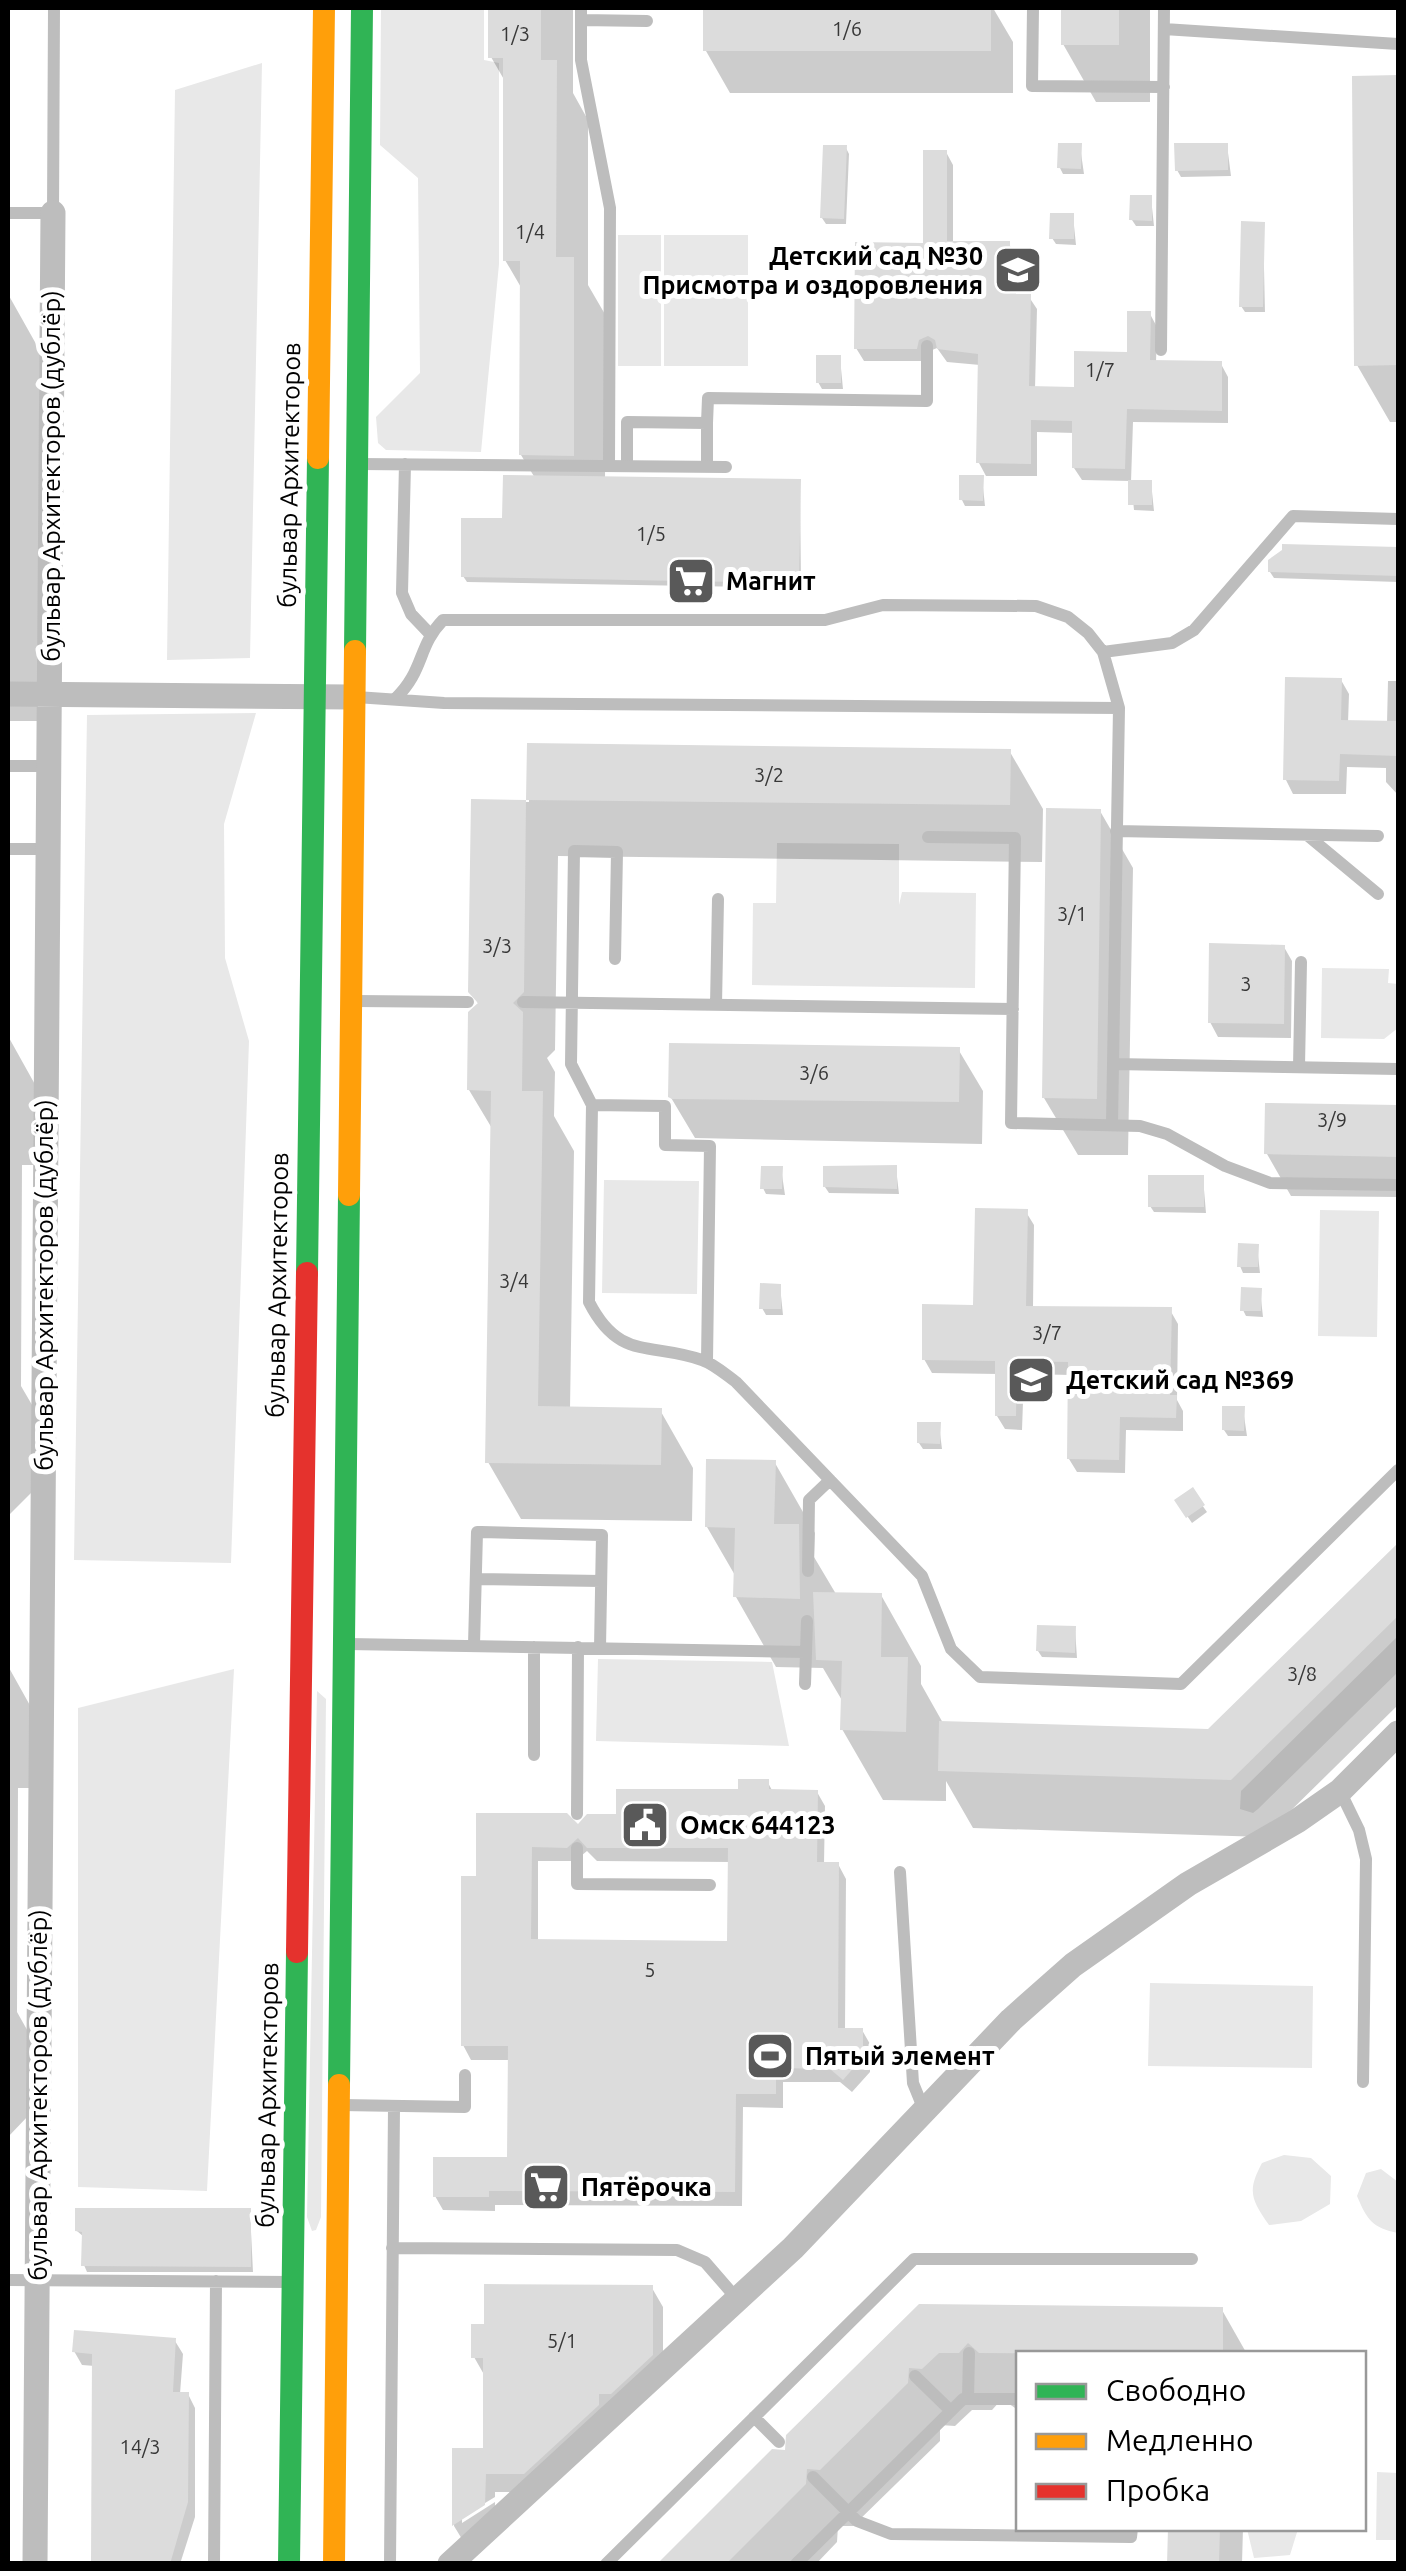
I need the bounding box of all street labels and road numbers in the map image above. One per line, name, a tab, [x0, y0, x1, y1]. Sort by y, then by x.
street label: бульвар Архитекторов (дублёр)	[37, 290, 65, 662]
street label: бульвар Архитекторов	[273, 342, 305, 608]
street label: бульвар Архитекторов (дублёр)	[30, 1099, 58, 1471]
street label: бульвар Архитекторов	[261, 1152, 293, 1418]
street label: бульвар Архитекторов (дублёр)	[24, 1909, 52, 2281]
street label: бульвар Архитекторов	[251, 1962, 283, 2228]

